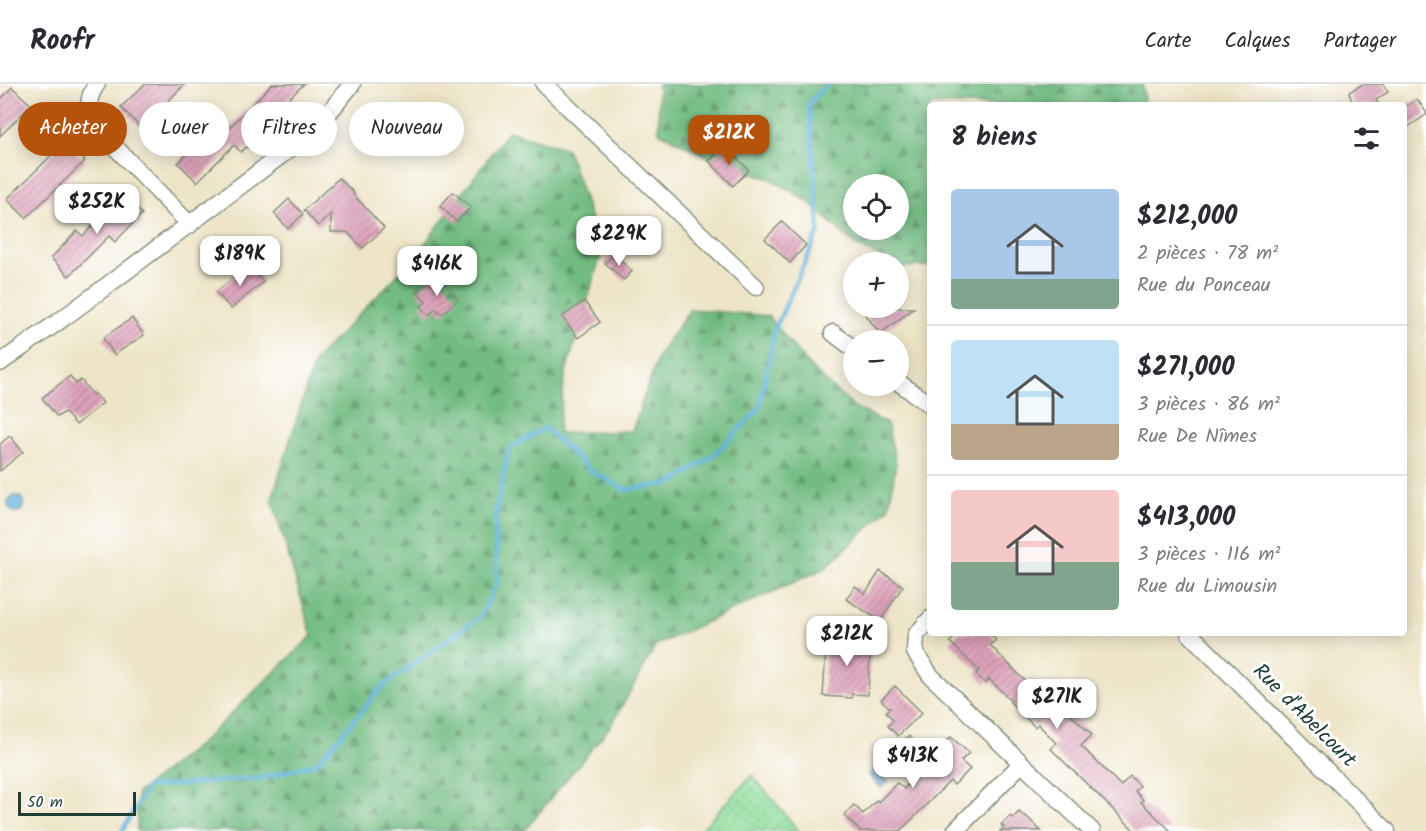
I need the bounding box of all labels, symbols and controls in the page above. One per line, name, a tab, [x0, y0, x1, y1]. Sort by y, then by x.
text: Roofr	[30, 19, 95, 64]
text: Carte	[1144, 25, 1191, 58]
text: Calques	[1224, 25, 1290, 58]
text: Partager	[1323, 25, 1396, 58]
chip: Acheter	[18, 102, 127, 156]
chip: Louer	[139, 102, 229, 156]
chip: Filtres	[241, 102, 337, 156]
chip: Nouveau	[349, 102, 464, 156]
pin: $212K	[687, 115, 771, 166]
text: 8 biens	[951, 117, 1037, 159]
text: $212K	[702, 118, 756, 150]
icon: filters	[1350, 122, 1383, 155]
map controls	[843, 174, 909, 396]
button: locate	[843, 174, 909, 240]
pin: $252K	[55, 184, 139, 235]
text: $252K	[68, 187, 126, 219]
text: $212,000	[1137, 196, 1237, 238]
icon: home	[999, 213, 1071, 285]
pin: $229K	[577, 216, 661, 267]
text: $229K	[590, 219, 648, 251]
pin: $189K	[198, 236, 282, 287]
text: 2 pièces · 78 m²	[1137, 238, 1278, 270]
text: $189K	[214, 239, 266, 271]
pin: $416K	[395, 246, 479, 297]
text: $416K	[411, 249, 463, 281]
button: +	[843, 252, 909, 318]
text: Rue du Ponceau	[1137, 270, 1270, 302]
button: −	[843, 330, 909, 396]
text: $271,000	[1137, 347, 1235, 389]
icon: home	[999, 364, 1071, 436]
text: 3 pièces · 86 m²	[1137, 389, 1280, 421]
text: Rue De Nîmes	[1137, 421, 1257, 453]
text: $413,000	[1137, 497, 1235, 539]
icon: home	[999, 514, 1071, 586]
text: 3 pièces · 116 m²	[1137, 539, 1281, 571]
text: Rue du Limousin	[1137, 571, 1277, 603]
pin: $212K	[805, 616, 889, 667]
text: $212K	[820, 619, 874, 651]
street label: Rue d'Abelcourt	[1244, 656, 1364, 776]
pin: $271K	[1015, 679, 1099, 730]
text: $271K	[1031, 682, 1083, 714]
pin: $413K	[871, 738, 955, 789]
text: $413K	[887, 741, 939, 773]
scale bar	[18, 789, 136, 816]
text: 50 m	[27, 790, 63, 815]

